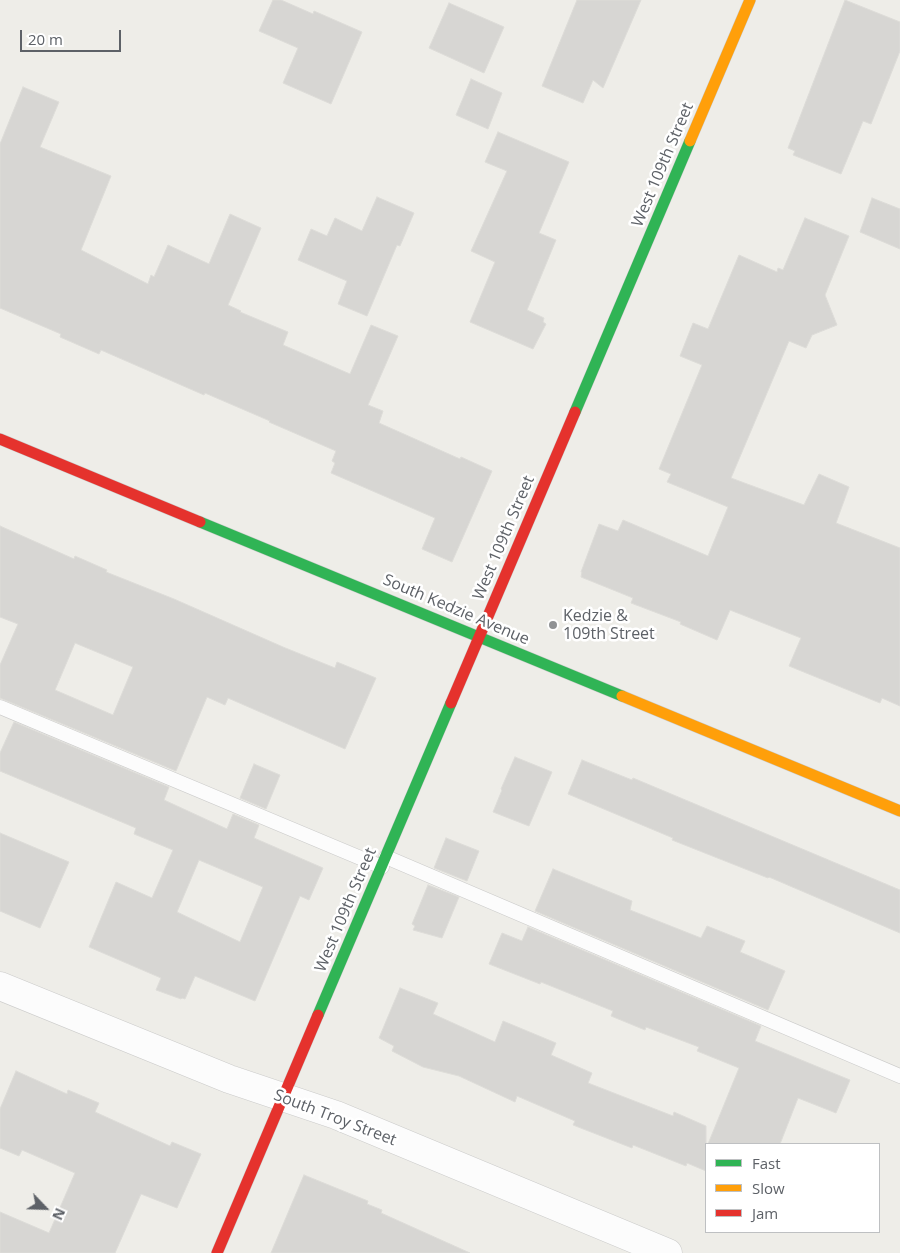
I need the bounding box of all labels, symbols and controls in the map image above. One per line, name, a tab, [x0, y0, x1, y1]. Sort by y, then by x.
scale bar	[22, 20, 124, 52]
text: 20 m	[28, 29, 63, 49]
street label: West 109th Street	[628, 100, 698, 230]
street label: West 109th Street	[469, 473, 539, 603]
street label: South Kedzie Avenue	[380, 571, 532, 649]
place label: Kedzie & 109th Street	[563, 606, 655, 644]
marker: Kedzie & 109th Street	[547, 619, 559, 631]
street label: West 109th Street	[311, 845, 381, 975]
street label: South Troy Street	[271, 1086, 399, 1150]
legend	[705, 1143, 880, 1233]
text: Fast	[752, 1153, 781, 1173]
text: Slow	[752, 1178, 785, 1198]
north arrow	[20, 1183, 70, 1233]
text: Jam	[752, 1203, 778, 1223]
text: N	[48, 1205, 70, 1223]

